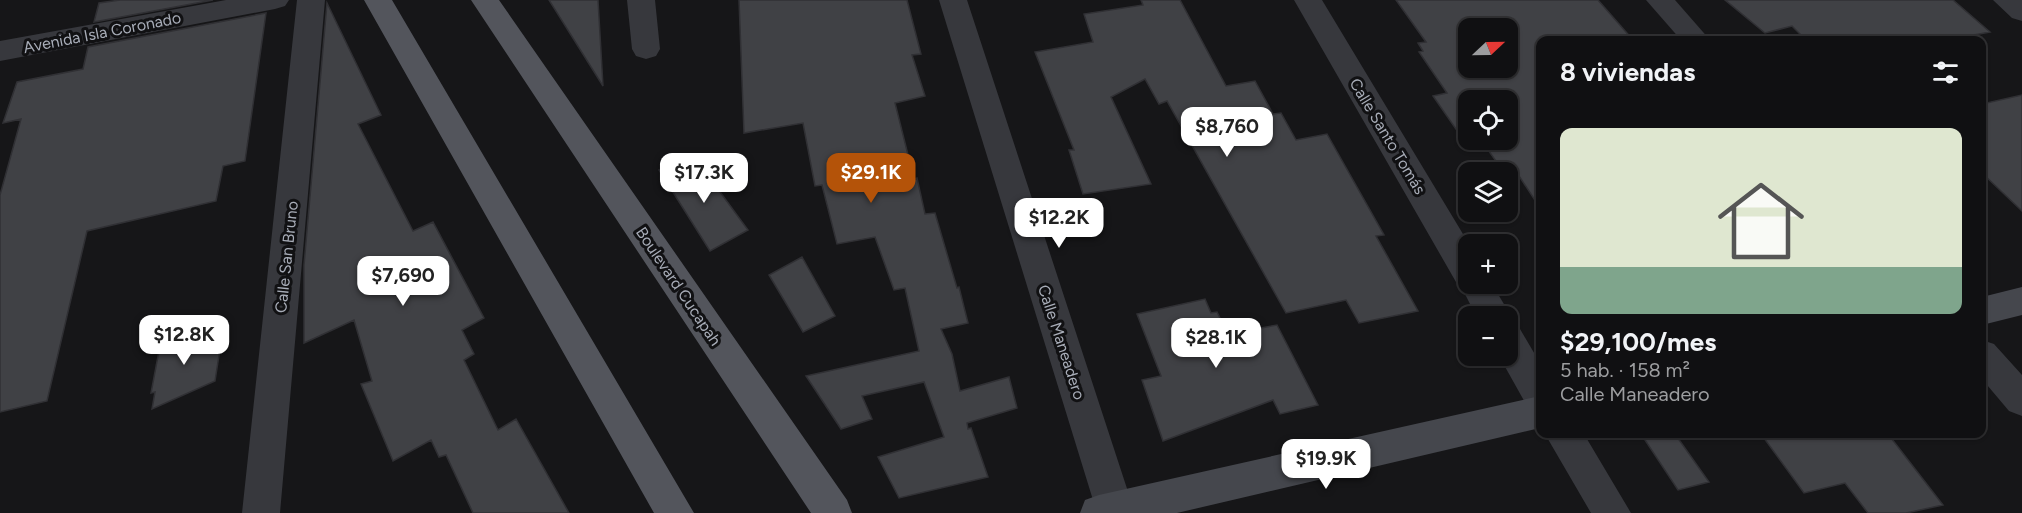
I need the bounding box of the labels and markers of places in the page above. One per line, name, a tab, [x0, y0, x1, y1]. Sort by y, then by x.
pin: $8,760	[1178, 107, 1276, 158]
pin: $17.3K	[655, 153, 753, 204]
pin: $29.1K	[822, 153, 920, 204]
pin: $12.2K	[1010, 198, 1108, 249]
pin: $7,690	[354, 256, 452, 307]
pin: $12.8K	[135, 315, 233, 366]
pin: $28.1K	[1167, 318, 1265, 369]
pin: $19.9K	[1277, 439, 1375, 490]

